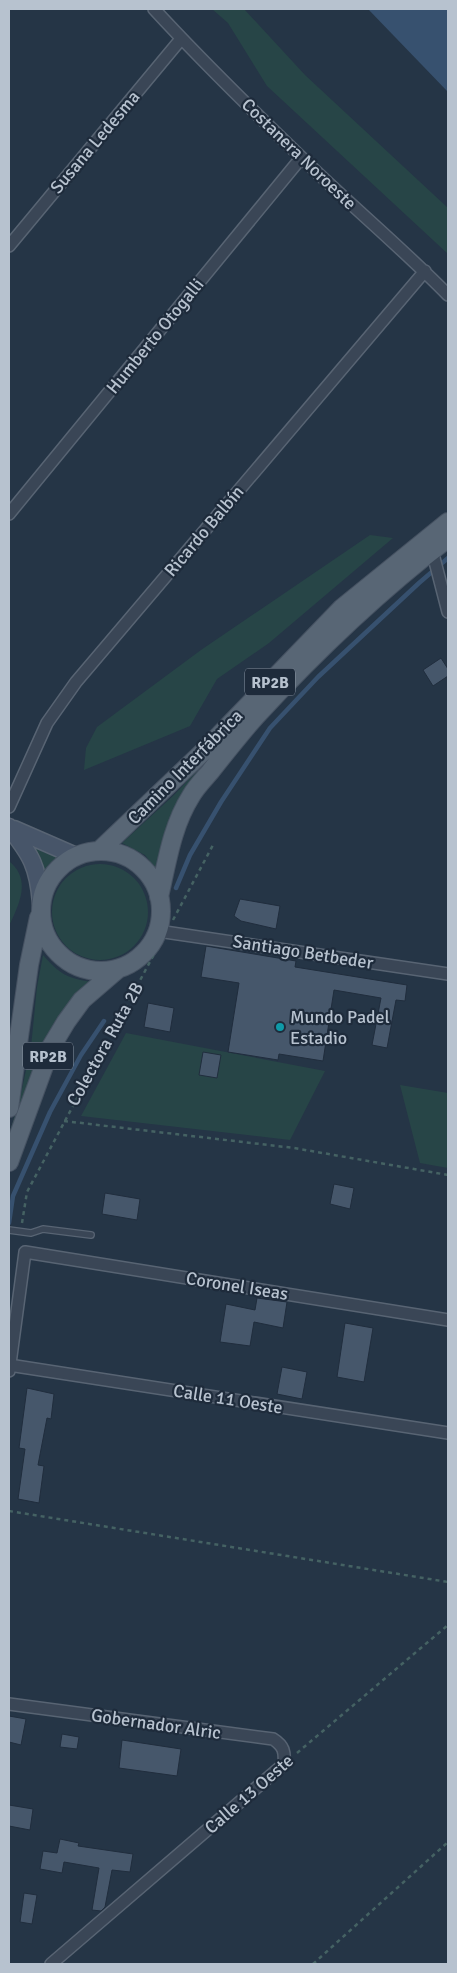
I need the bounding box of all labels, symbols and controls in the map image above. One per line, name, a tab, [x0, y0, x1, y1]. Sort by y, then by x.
street label: Susana Ledesma	[46, 86, 144, 198]
street label: Costanera Noroeste	[237, 94, 361, 214]
street label: Humberto Otogalli	[102, 274, 208, 398]
street label: Ricardo Balbín	[160, 481, 248, 581]
road number: RP2B	[245, 669, 295, 696]
street label: Camino Interfábrica	[123, 705, 247, 829]
street label: Santiago Betbeder	[231, 930, 375, 974]
street label: Colectora Ruta 2B	[62, 978, 148, 1110]
place label: Mundo Padel Estadio	[290, 1006, 390, 1049]
marker: Mundo Padel Estadio	[274, 1021, 286, 1033]
road number: RP2B	[23, 1042, 73, 1070]
street label: Coronel Iseas	[184, 1267, 290, 1305]
street label: Calle 11 Oeste	[172, 1380, 284, 1418]
street label: Gobernador Alric	[90, 1704, 222, 1744]
street label: Calle 13 Oeste	[200, 1750, 298, 1838]

